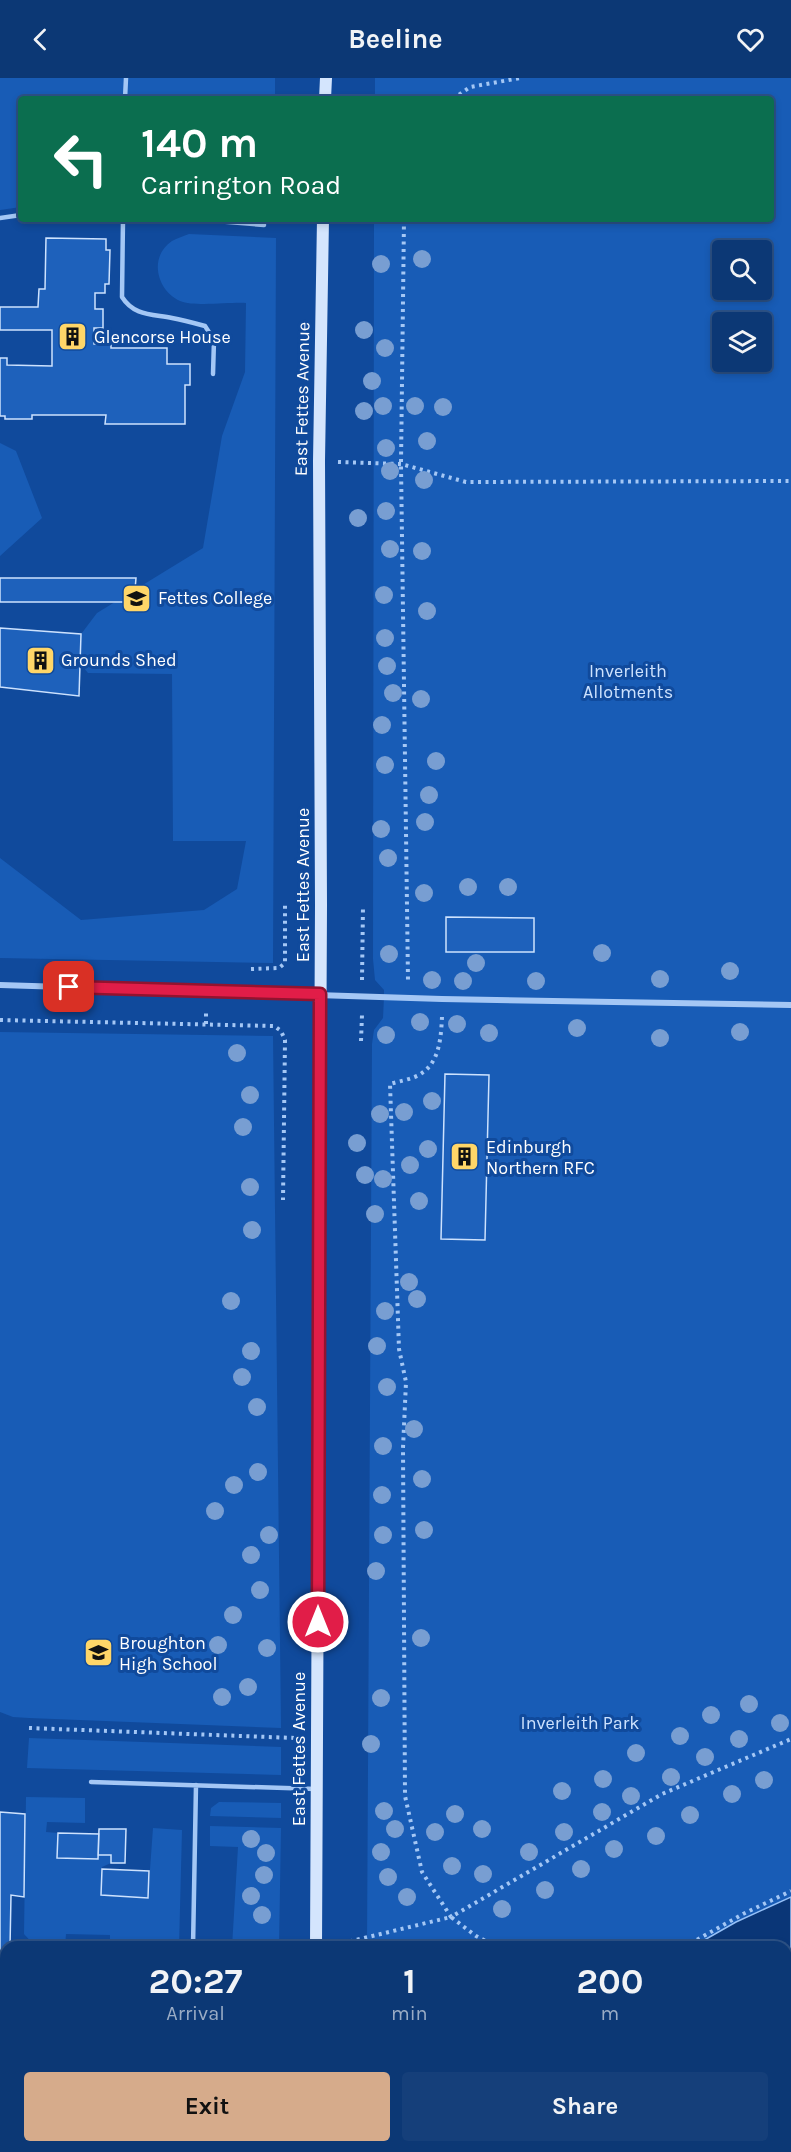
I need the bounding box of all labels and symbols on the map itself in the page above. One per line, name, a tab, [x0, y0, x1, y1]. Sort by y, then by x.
building icon: Glencorse House	[57, 321, 89, 353]
street label: East Fettes Avenue	[290, 322, 314, 476]
place label: Glencorse House	[94, 326, 231, 348]
school or university icon: Fettes College	[121, 582, 153, 614]
place label: Fettes College	[158, 587, 272, 609]
building icon: Grounds Shed	[24, 644, 56, 676]
place label: Grounds Shed	[61, 649, 177, 671]
park label: Inverleith Allotments	[583, 660, 673, 703]
street label: East Fettes Avenue	[292, 808, 314, 962]
pin	[43, 961, 94, 1012]
place label: Edinburgh Northern RFC	[486, 1136, 595, 1179]
building icon: Edinburgh Northern RFC	[449, 1141, 481, 1173]
position arrow	[286, 1590, 350, 1654]
place label: Broughton High School	[119, 1632, 217, 1675]
school or university icon: Broughton High School	[82, 1637, 114, 1669]
street label: East Fettes Avenue	[288, 1672, 310, 1826]
park label: Inverleith Park	[521, 1712, 639, 1734]

